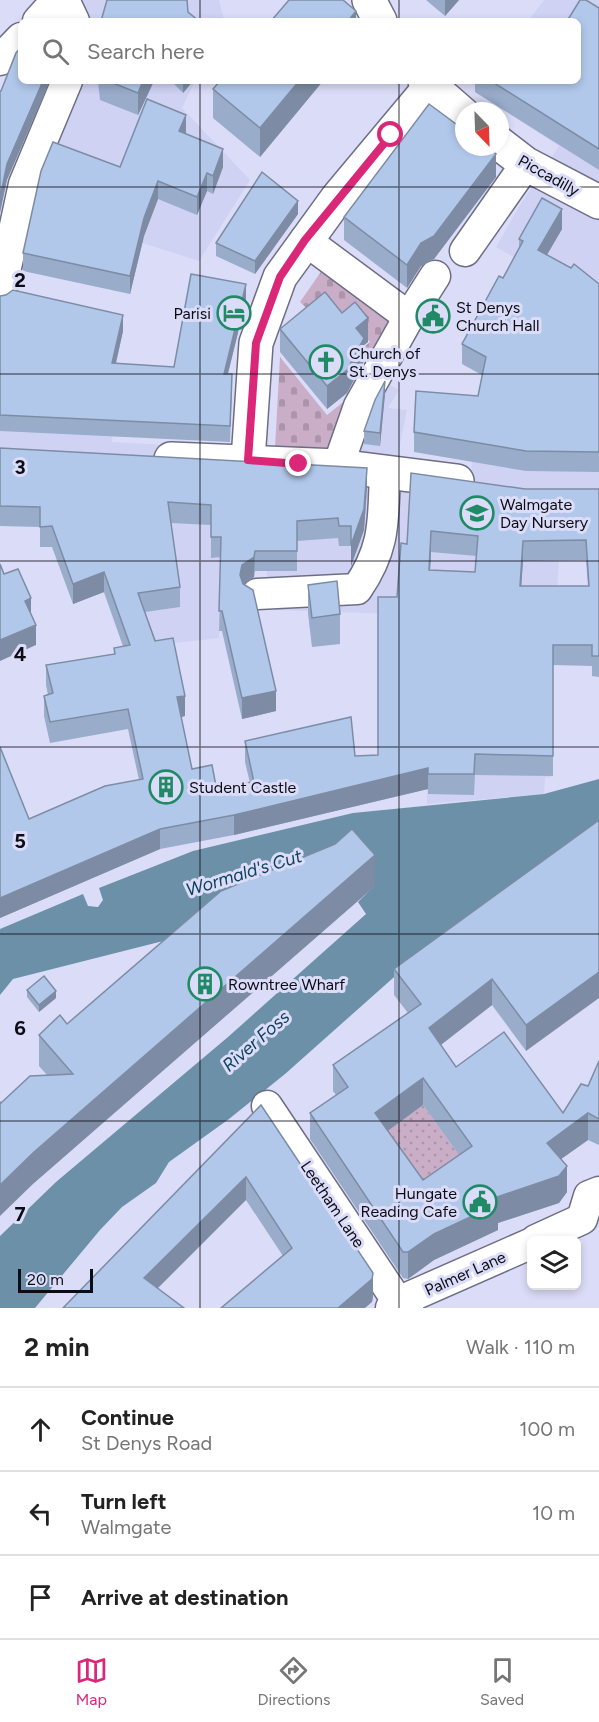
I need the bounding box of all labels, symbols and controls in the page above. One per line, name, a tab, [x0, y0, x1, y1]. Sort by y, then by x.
search box	[18, 18, 581, 84]
icon: search	[39, 35, 72, 68]
text: Search here	[87, 38, 205, 65]
north arrow	[455, 102, 509, 156]
route start	[377, 121, 403, 147]
street label: Piccadilly	[515, 151, 583, 200]
text: 2	[14, 268, 26, 292]
hotel icon: Parisi	[216, 295, 252, 331]
public building icon: St Denys Church Hall	[415, 298, 451, 334]
place label: St Denys Church Hall	[456, 298, 540, 335]
place label: Parisi	[173, 304, 211, 323]
church icon: Church of St. Denys	[308, 344, 344, 380]
place label: Church of St. Denys	[349, 344, 421, 381]
route end	[285, 450, 311, 476]
text: 3	[14, 455, 26, 479]
school or university icon: Walmgate Day Nursery	[459, 495, 495, 531]
place label: Walmgate Day Nursery	[500, 495, 589, 532]
text: 4	[14, 642, 27, 666]
building icon: Student Castle	[148, 769, 184, 805]
place label: Student Castle	[189, 778, 297, 797]
text: 5	[14, 829, 26, 853]
water label: Wormald's Cut	[183, 845, 305, 901]
building icon: Rowntree Wharf	[187, 966, 223, 1002]
place label: Rowntree Wharf	[228, 975, 345, 994]
water label: River Foss	[218, 1005, 295, 1076]
text: 6	[14, 1016, 26, 1040]
street label: Leetham Lane	[297, 1157, 369, 1252]
place label: Hungate Reading Cafe	[360, 1184, 457, 1221]
public building icon: Hungate Reading Cafe	[462, 1184, 498, 1220]
text: 7	[14, 1202, 26, 1226]
map controls	[527, 1236, 581, 1290]
button: layers	[527, 1236, 581, 1290]
street label: Palmer Lane	[422, 1247, 509, 1300]
scale bar	[18, 1266, 93, 1294]
text: 20 m	[27, 1270, 64, 1289]
text: 2 min	[24, 1331, 90, 1363]
text: Walk · 110 m	[466, 1335, 575, 1359]
text: Continue	[81, 1404, 174, 1431]
icon: ahead	[24, 1413, 57, 1446]
text: 100 m	[519, 1417, 575, 1441]
text: St Denys Road	[81, 1431, 212, 1455]
text: Turn left	[81, 1488, 167, 1515]
icon: left	[24, 1497, 57, 1530]
text: 10 m	[532, 1501, 575, 1525]
text: Walmgate	[81, 1515, 171, 1539]
icon: arrive	[24, 1581, 57, 1614]
text: Arrive at destination	[81, 1584, 289, 1611]
tab: Map	[75, 1654, 108, 1709]
tab: Directions	[257, 1654, 330, 1709]
tab: Saved	[480, 1654, 524, 1709]

